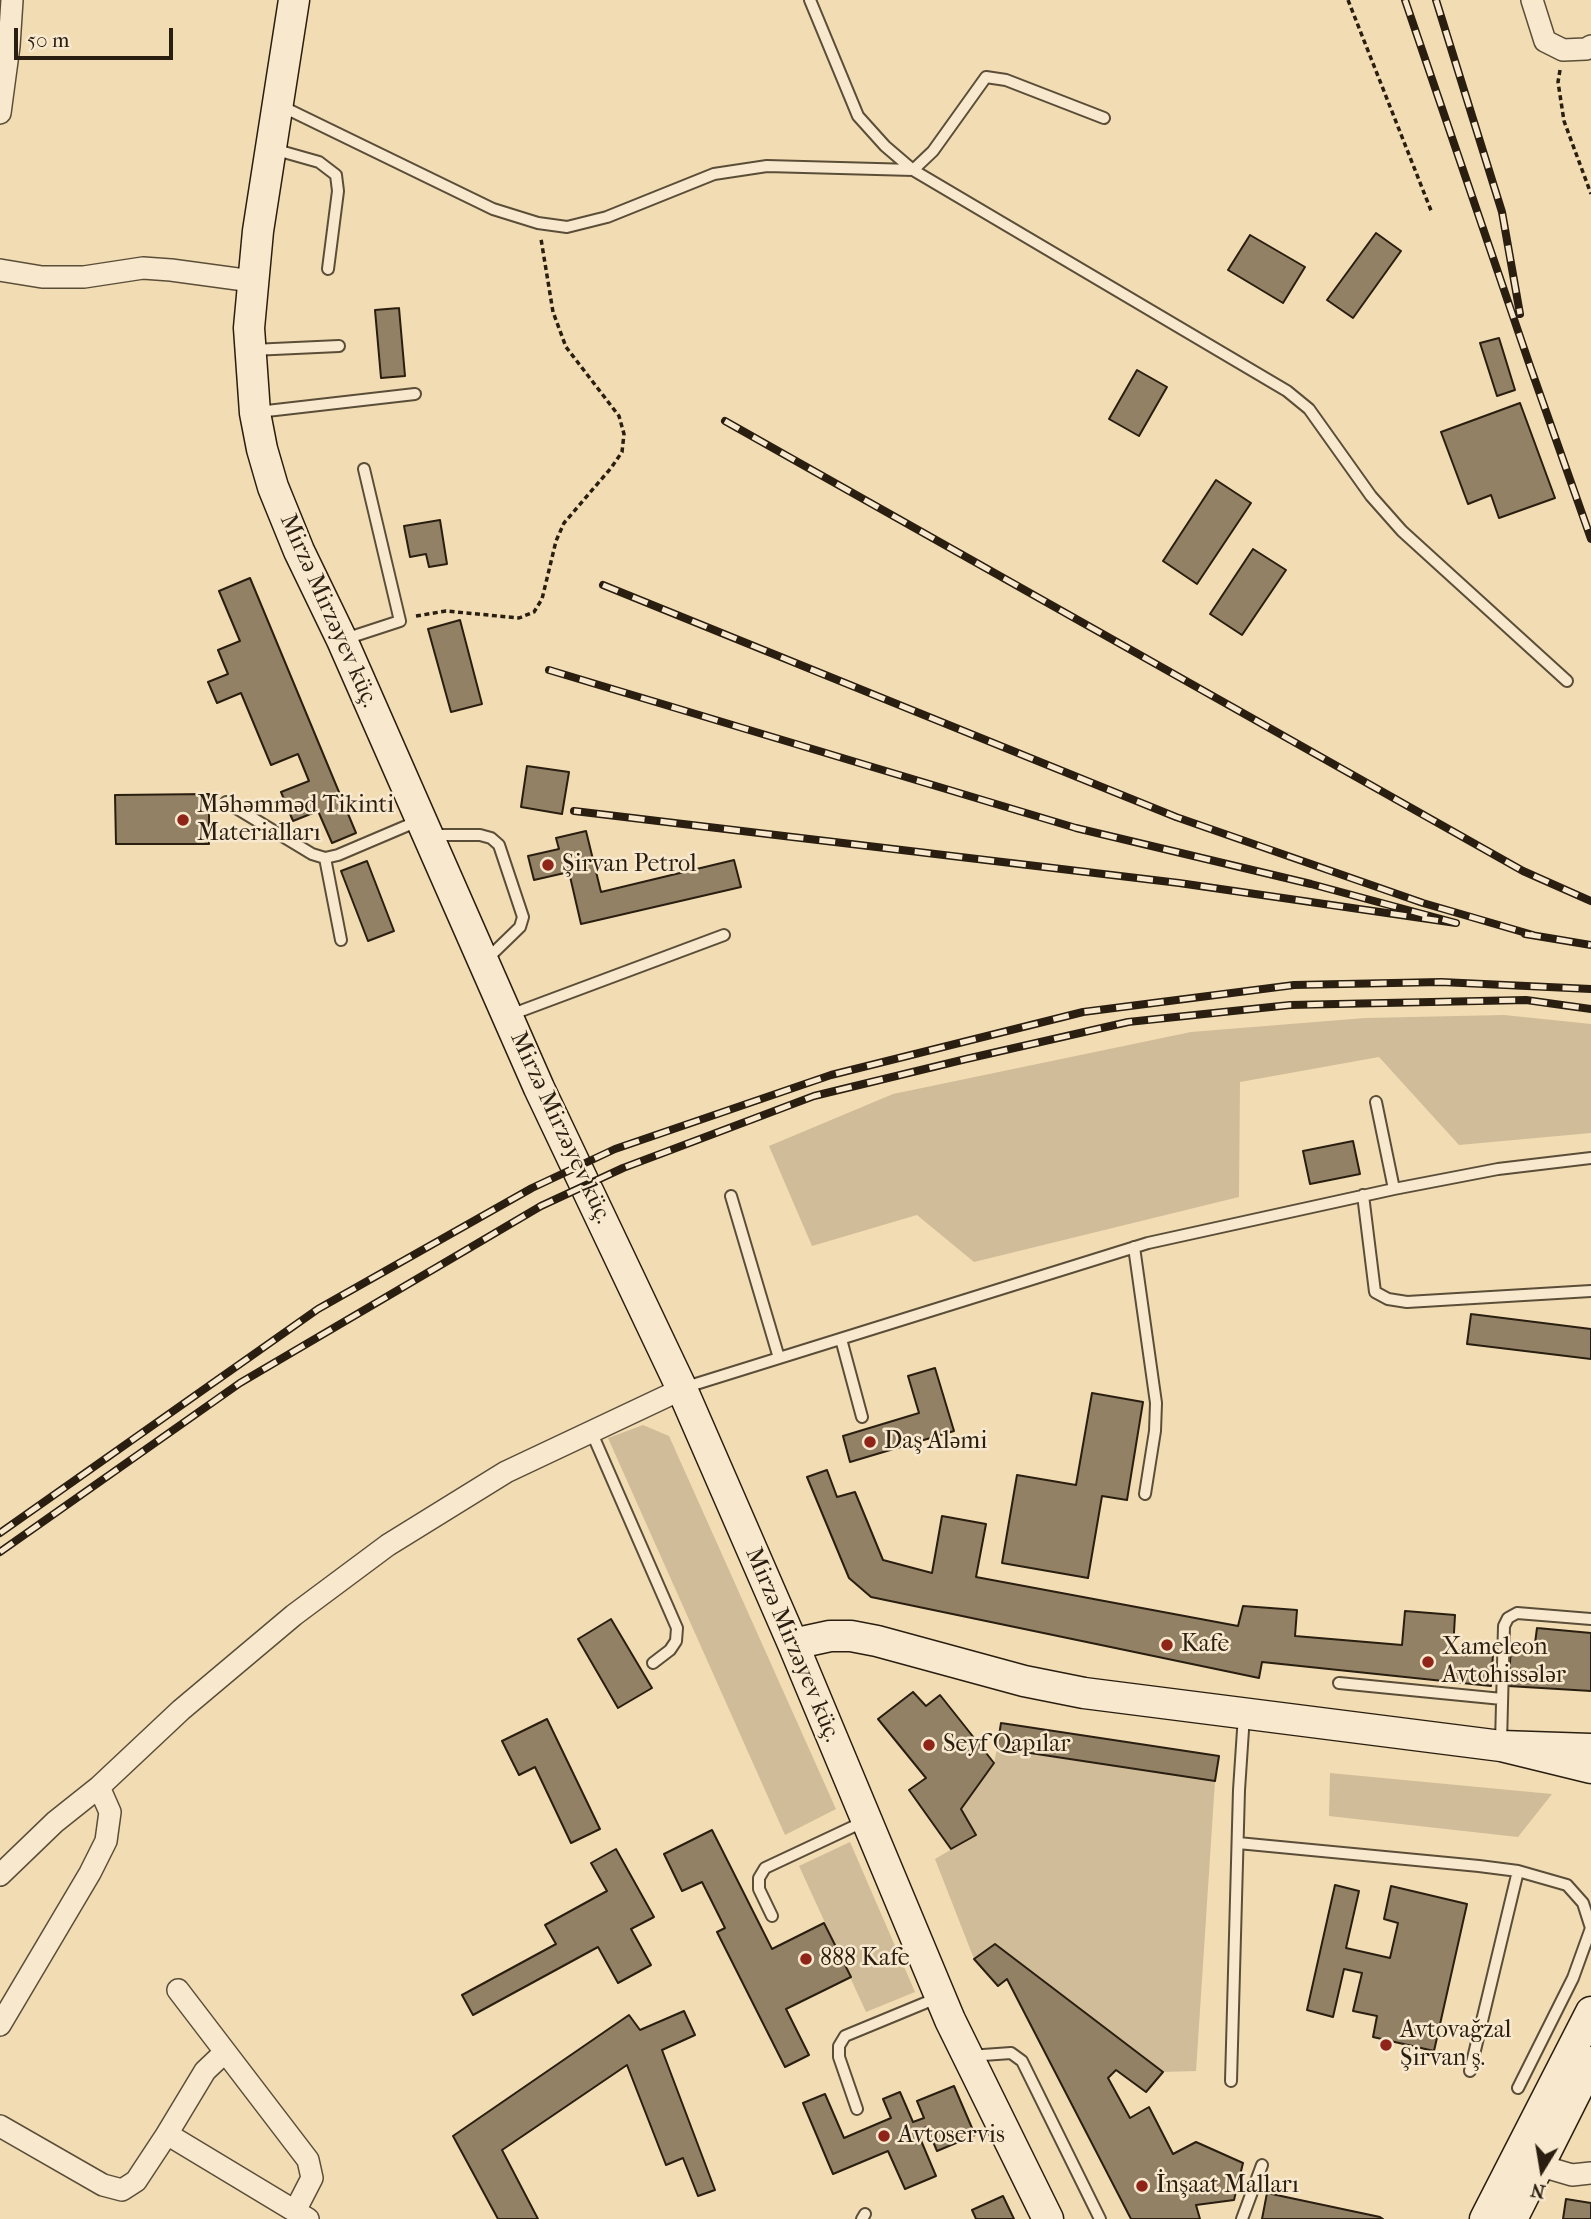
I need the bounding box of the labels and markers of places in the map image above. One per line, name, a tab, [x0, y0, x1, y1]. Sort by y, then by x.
place label: Məhəmməd Tikinti Materialları	[197, 792, 394, 848]
marker: Məhəmməd Tikinti Materialları	[175, 812, 191, 828]
place label: Şirvan Petrol	[562, 851, 697, 879]
marker: Şirvan Petrol	[540, 857, 556, 873]
place label: Daş Aləmi	[884, 1428, 987, 1456]
marker: Daş Aləmi	[862, 1434, 878, 1450]
place label: Kafe	[1181, 1631, 1229, 1659]
place label: Xameleon Avtohissələr	[1442, 1634, 1566, 1690]
marker: Kafe	[1159, 1637, 1175, 1653]
marker: Xameleon Avtohissələr	[1420, 1654, 1436, 1670]
place label: Seyf Qapılar	[943, 1731, 1070, 1759]
marker: Seyf Qapılar	[921, 1737, 937, 1753]
place label: 888 Kafe	[820, 1945, 910, 1973]
marker: 888 Kafe	[798, 1951, 814, 1967]
place label: Avtovağzal Şirvan ş.	[1400, 2017, 1511, 2073]
marker: Avtovağzal Şirvan ş.	[1378, 2037, 1394, 2053]
place label: Avtoservis	[898, 2122, 1005, 2150]
marker: Avtoservis	[876, 2128, 892, 2144]
place label: İnşaat Malları	[1156, 2172, 1299, 2200]
marker: İnşaat Malları	[1134, 2178, 1150, 2194]

